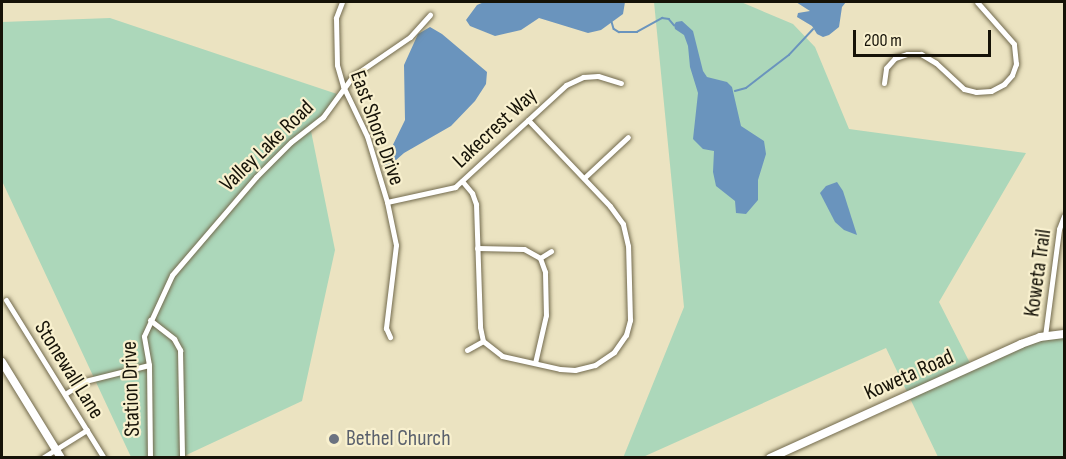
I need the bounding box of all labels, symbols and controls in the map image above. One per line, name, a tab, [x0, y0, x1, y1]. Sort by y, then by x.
scale bar	[856, 18, 994, 56]
text: 200 m	[864, 30, 902, 51]
street label: East Shore Drive	[344, 67, 410, 189]
street label: Lakecrest Way	[447, 82, 543, 174]
street label: Valley Lake Road	[215, 95, 319, 197]
street label: Koweta Trail	[1019, 228, 1057, 318]
street label: Stonewall Lane	[29, 316, 109, 424]
street label: Station Drive	[116, 341, 146, 437]
street label: Koweta Road	[860, 344, 958, 406]
place label: Bethel Church	[346, 426, 451, 452]
marker: Bethel Church	[327, 432, 341, 446]

